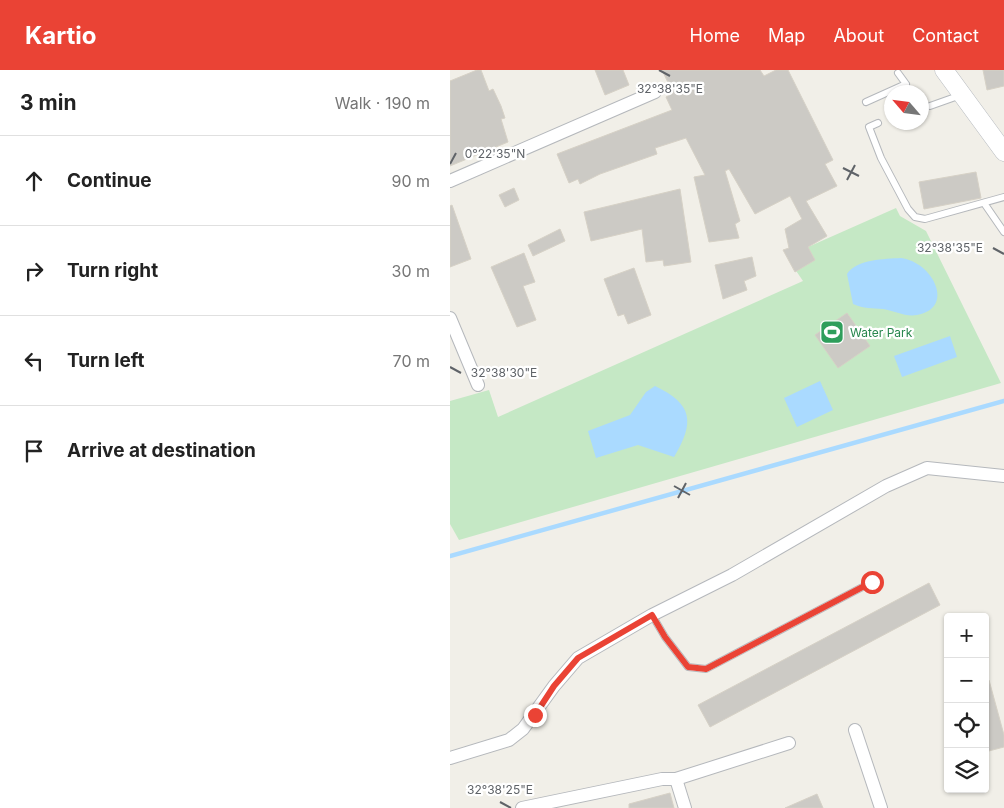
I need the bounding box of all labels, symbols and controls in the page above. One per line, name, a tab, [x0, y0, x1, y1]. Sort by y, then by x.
text: Kartio	[25, 21, 96, 50]
text: Home	[690, 25, 740, 46]
text: Map	[768, 25, 805, 46]
text: About	[833, 25, 884, 46]
text: Contact	[912, 25, 979, 46]
text: 32°38'35"E	[637, 81, 703, 96]
north arrow	[884, 85, 929, 130]
text: 3 min	[20, 90, 76, 115]
text: Walk · 190 m	[335, 93, 430, 113]
text: 0°22'35"N	[465, 146, 525, 161]
icon: ahead	[20, 167, 48, 195]
text: Continue	[67, 169, 152, 192]
text: 90 m	[391, 171, 430, 191]
text: 32°38'35"E	[917, 240, 983, 255]
icon: right	[20, 257, 48, 285]
text: Turn right	[67, 259, 158, 282]
text: 30 m	[392, 261, 430, 281]
sports icon: Water Park	[819, 319, 845, 345]
place label: Water Park	[850, 325, 913, 340]
icon: left	[20, 347, 48, 375]
text: Turn left	[67, 349, 145, 372]
text: 70 m	[393, 351, 430, 371]
text: 32°38'30"E	[471, 365, 537, 380]
icon: arrive	[20, 437, 48, 465]
text: Arrive at destination	[67, 439, 256, 462]
route start	[861, 571, 884, 594]
map controls	[944, 613, 989, 793]
button: +	[944, 613, 989, 658]
button: −	[944, 658, 989, 703]
button: locate	[944, 703, 989, 748]
route end	[524, 704, 547, 727]
button: layers	[944, 748, 989, 793]
text: 32°38'25"E	[467, 782, 533, 797]

